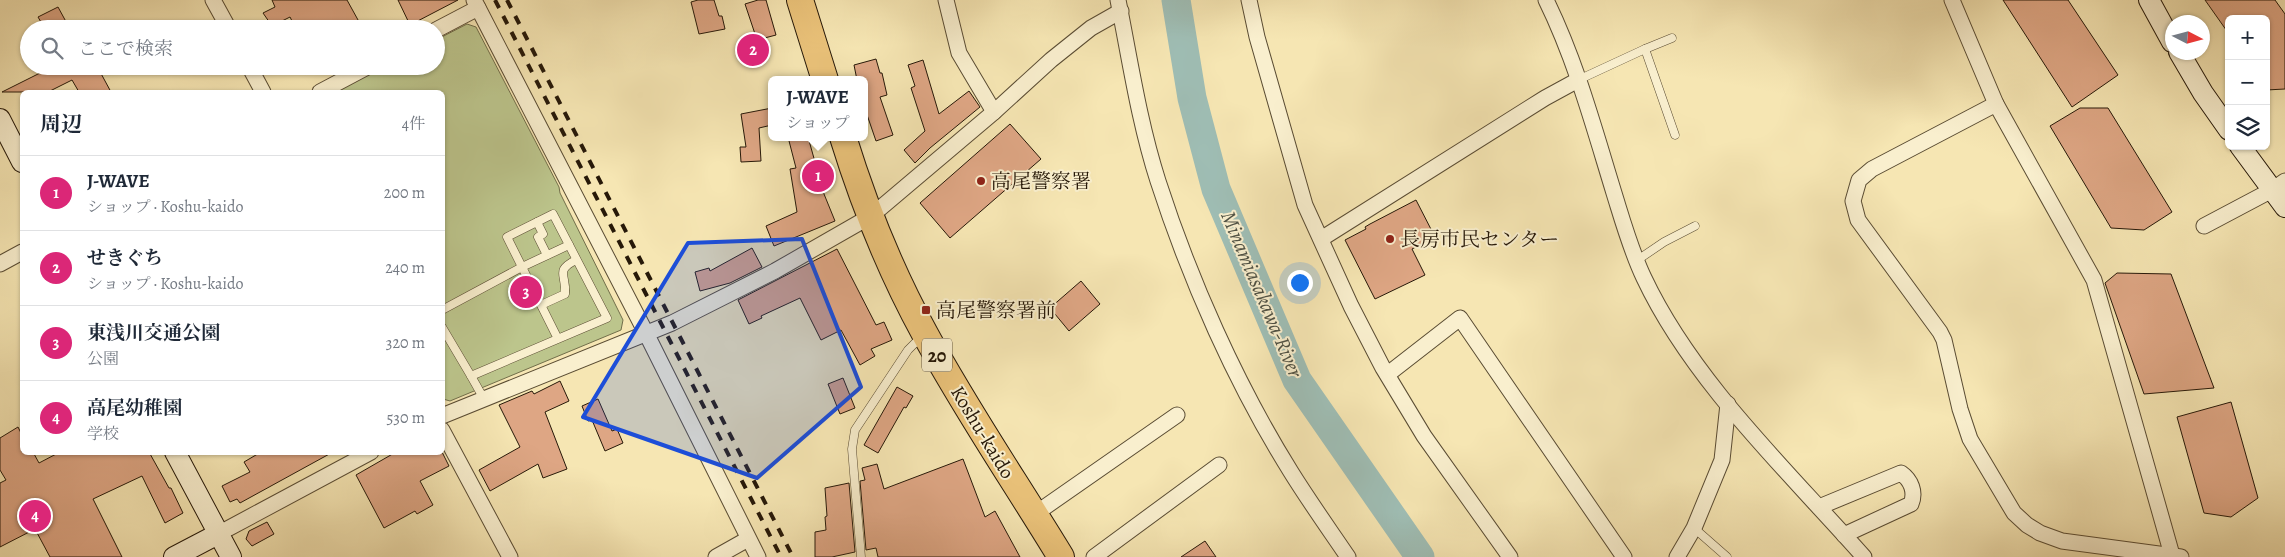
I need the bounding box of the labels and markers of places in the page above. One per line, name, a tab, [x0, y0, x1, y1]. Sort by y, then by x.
pin: 2	[737, 31, 769, 69]
pin: 1	[802, 157, 834, 195]
place label: 高尾警察署	[991, 168, 1091, 195]
marker: 高尾警察署	[975, 175, 987, 187]
place label: 長房市民センター	[1400, 226, 1559, 253]
marker: 長房市民センター	[1384, 233, 1396, 245]
pin: 3	[510, 273, 542, 311]
place label: 高尾警察署前	[936, 297, 1056, 324]
marker: 高尾警察署前	[920, 304, 932, 316]
pin: 4	[19, 497, 51, 535]

